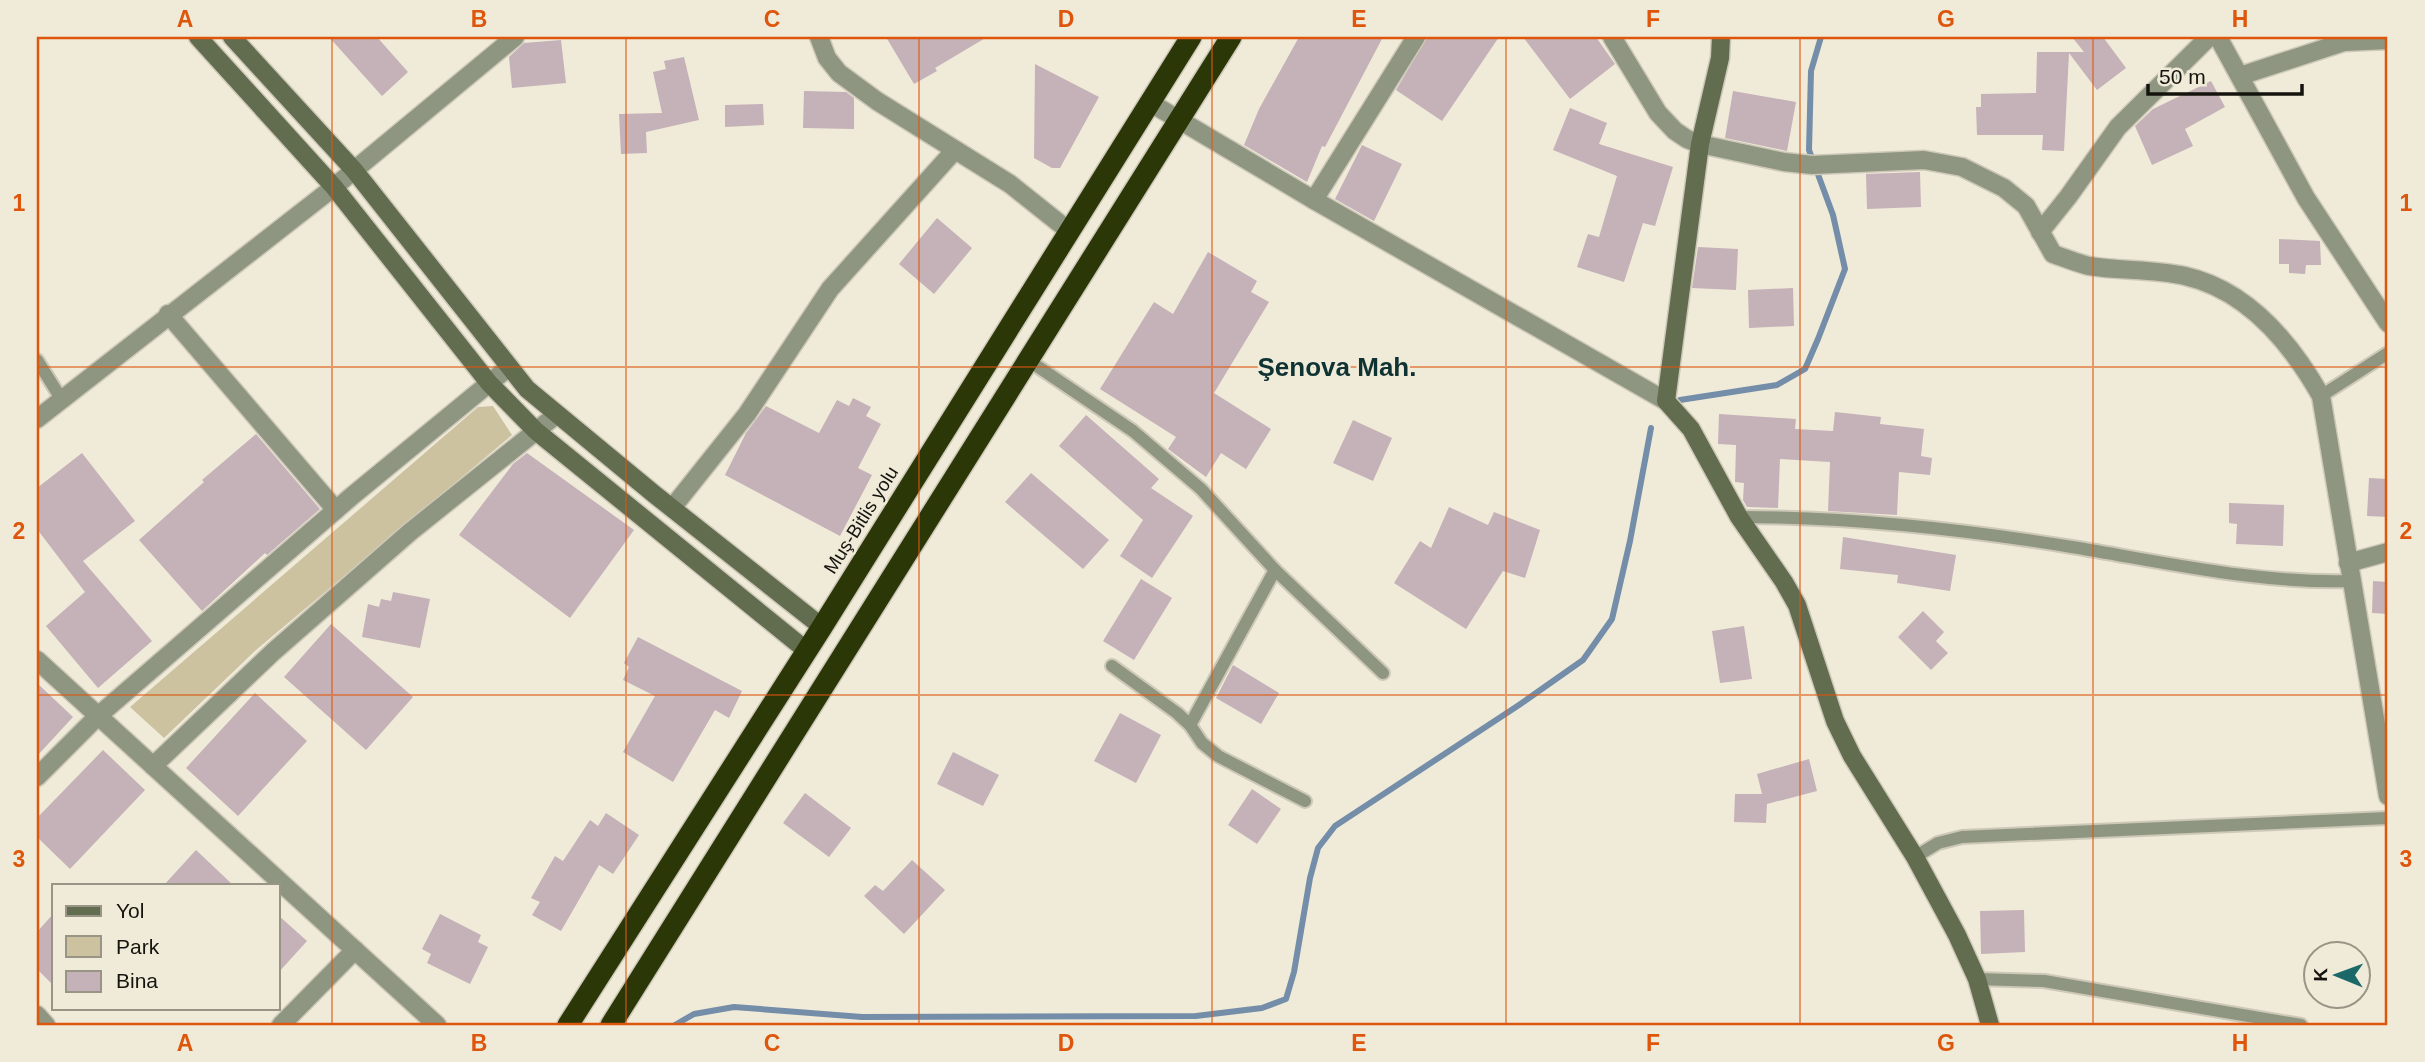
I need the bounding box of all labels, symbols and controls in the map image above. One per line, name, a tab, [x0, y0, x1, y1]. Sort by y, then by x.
text: A	[177, 6, 193, 32]
text: B	[471, 6, 487, 32]
text: C	[764, 6, 780, 32]
text: D	[1058, 6, 1074, 32]
text: E	[1351, 6, 1367, 32]
text: F	[1646, 6, 1660, 32]
text: G	[1937, 6, 1955, 32]
text: H	[2232, 6, 2248, 32]
scale bar	[2148, 52, 2302, 96]
text: 50 m	[2159, 65, 2206, 88]
text: 1	[13, 190, 26, 216]
text: 1	[2400, 190, 2413, 216]
district label: Şenova Mah.	[1258, 352, 1416, 382]
street label: Muş-Bitlis yolu	[820, 462, 902, 578]
text: 2	[13, 518, 25, 544]
text: 2	[2400, 518, 2412, 544]
text: 3	[13, 846, 25, 872]
text: 3	[2400, 846, 2412, 872]
legend	[52, 884, 280, 1010]
text: Yol	[116, 899, 144, 922]
text: Park	[116, 935, 160, 958]
north arrow	[2302, 940, 2372, 1010]
text: K	[2310, 967, 2331, 982]
text: Bina	[116, 969, 158, 992]
text: A	[177, 1030, 193, 1056]
text: B	[471, 1030, 487, 1056]
text: C	[764, 1030, 780, 1056]
text: D	[1058, 1030, 1074, 1056]
text: E	[1351, 1030, 1367, 1056]
text: F	[1646, 1030, 1660, 1056]
text: G	[1937, 1030, 1955, 1056]
text: H	[2232, 1030, 2248, 1056]

